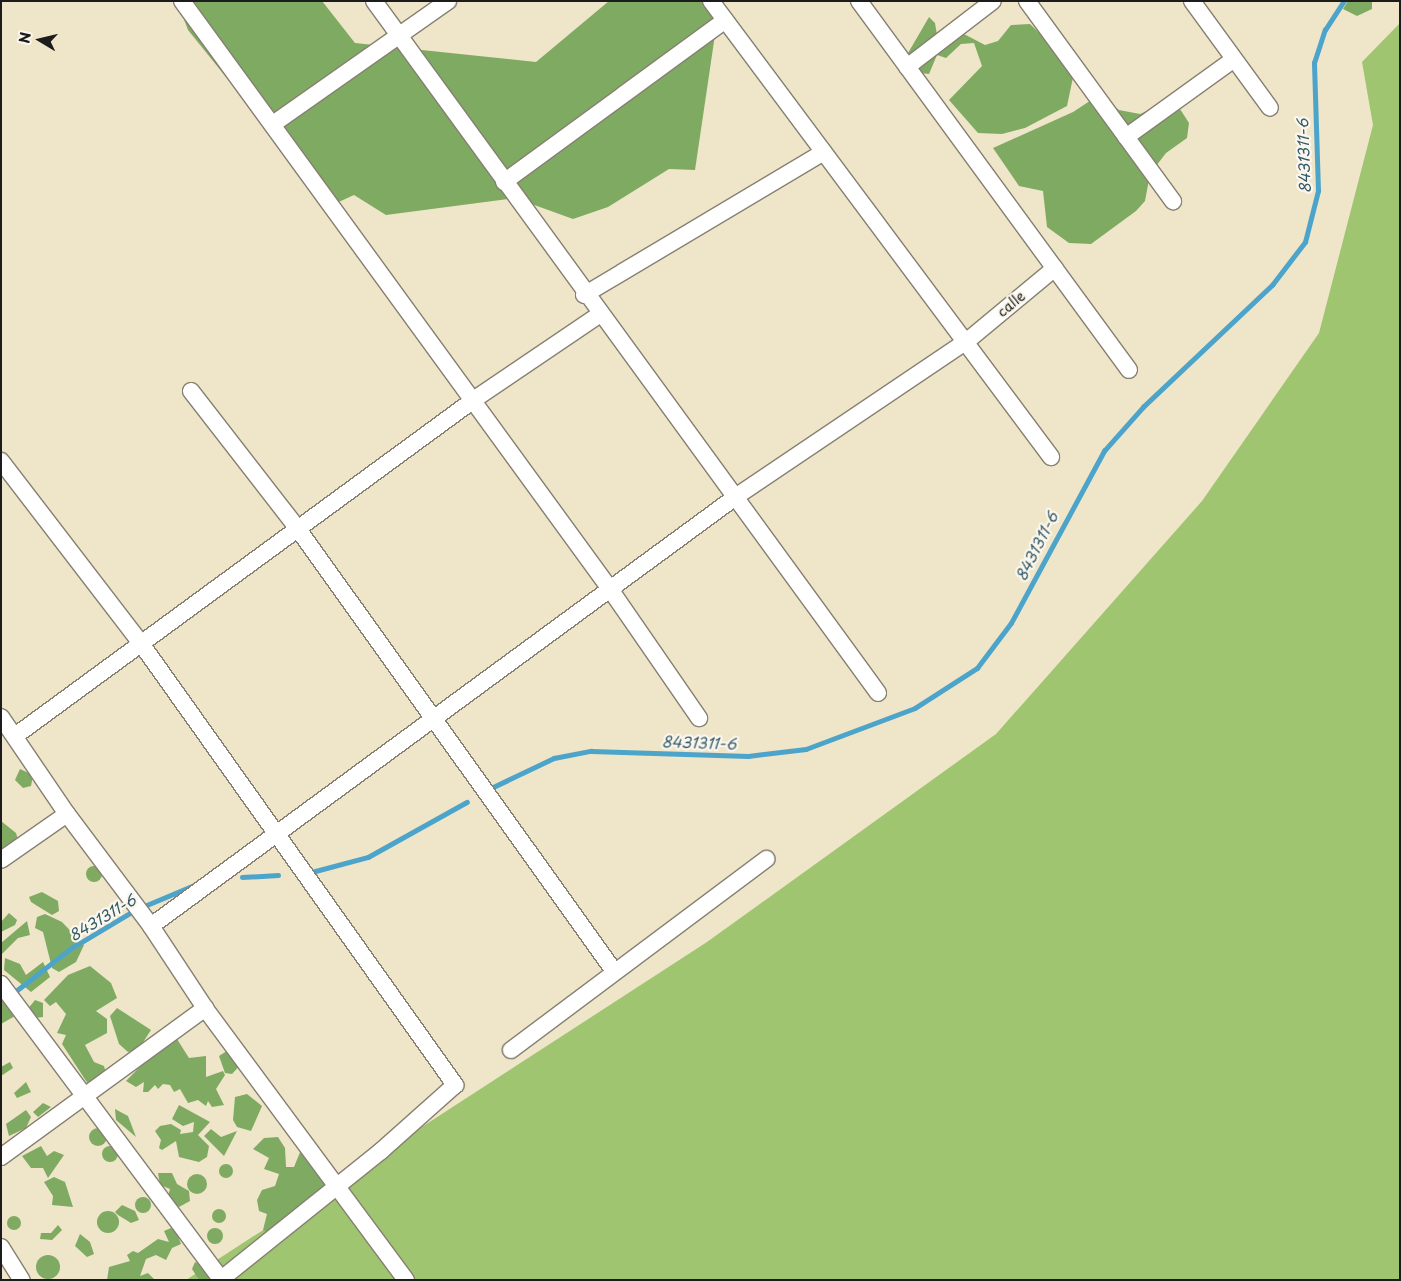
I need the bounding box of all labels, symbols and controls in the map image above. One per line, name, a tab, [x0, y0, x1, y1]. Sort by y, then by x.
north arrow	[15, 15, 65, 65]
text: N	[13, 30, 36, 45]
water label: 8431311-6	[1293, 118, 1313, 194]
street label: calle	[994, 288, 1028, 320]
water label: 8431311-6	[1011, 509, 1061, 583]
water label: 8431311-6	[661, 732, 737, 752]
water label: 8431311-6	[65, 890, 139, 944]

